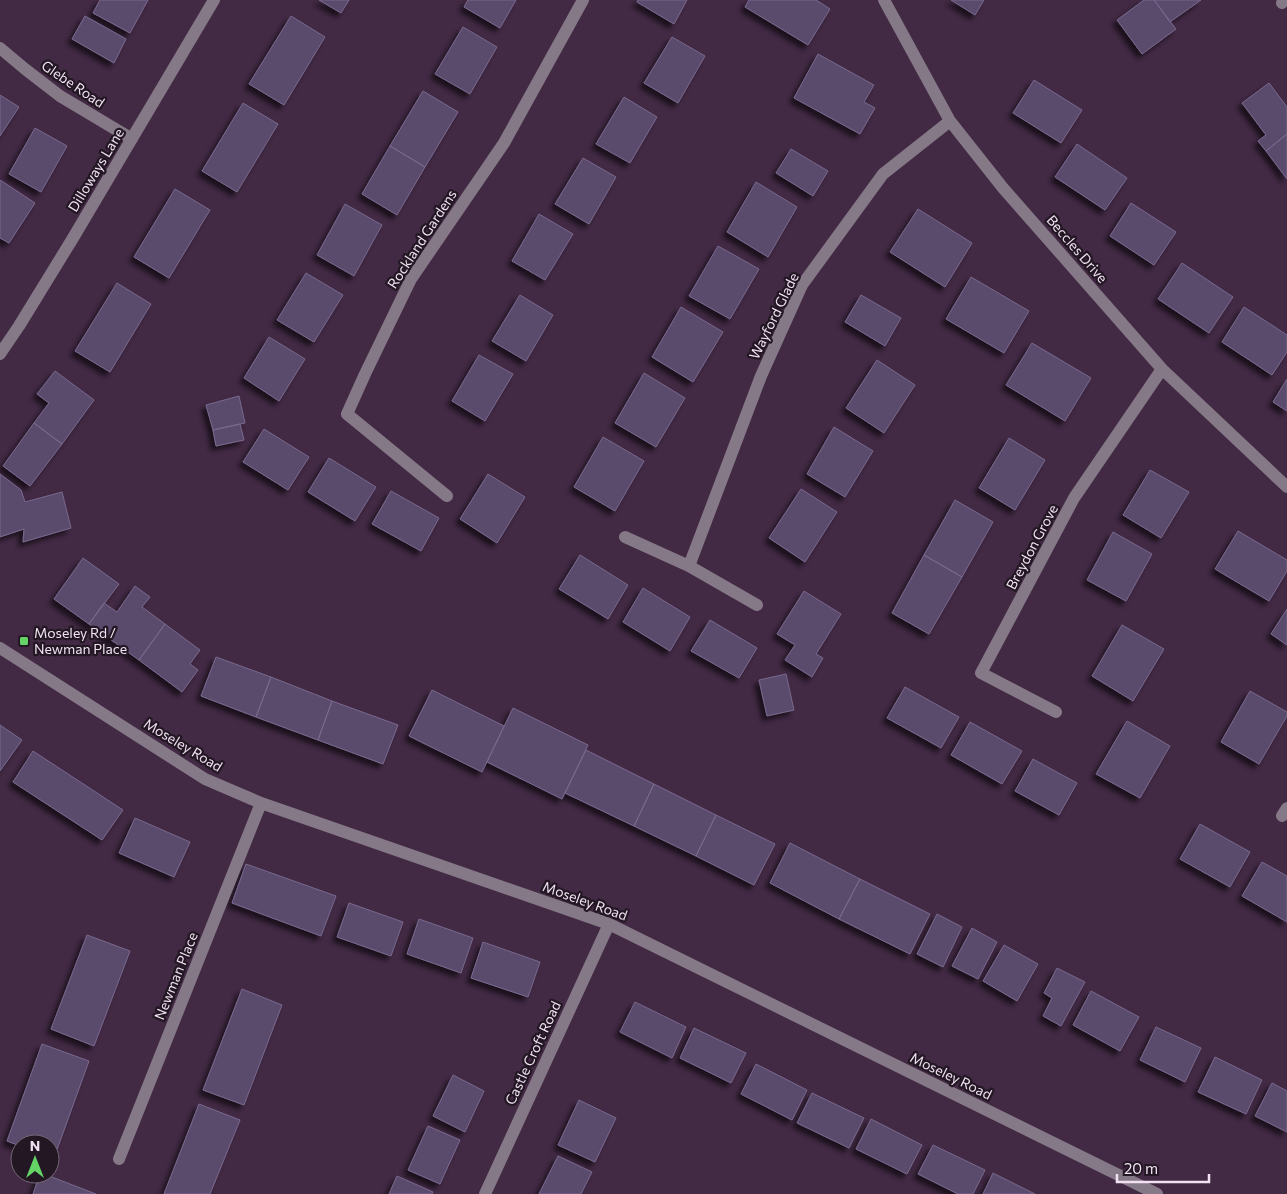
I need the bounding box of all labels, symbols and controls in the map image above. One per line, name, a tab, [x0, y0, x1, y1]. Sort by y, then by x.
street label: Glebe Road	[39, 56, 108, 111]
street label: Dilloways Lane	[64, 125, 127, 215]
street label: Rockland Gardens	[383, 186, 460, 291]
street label: Beccles Drive	[1043, 211, 1111, 286]
street label: Wayford Glade	[745, 270, 802, 362]
street label: Breydon Grove	[1002, 501, 1061, 592]
place label: Moseley Rd / Newman Place	[34, 624, 127, 657]
marker: Moseley Rd / Newman Place	[18, 635, 30, 647]
street label: Moseley Road	[141, 714, 226, 775]
street label: Moseley Road	[541, 877, 630, 924]
street label: Newman Place	[150, 929, 201, 1022]
street label: Castle Croft Road	[501, 998, 564, 1107]
street label: Moseley Road	[908, 1048, 995, 1103]
north arrow	[10, 1134, 60, 1184]
text: N	[30, 1137, 40, 1154]
scale bar	[1117, 1152, 1210, 1184]
text: 20 m	[1124, 1159, 1158, 1177]

